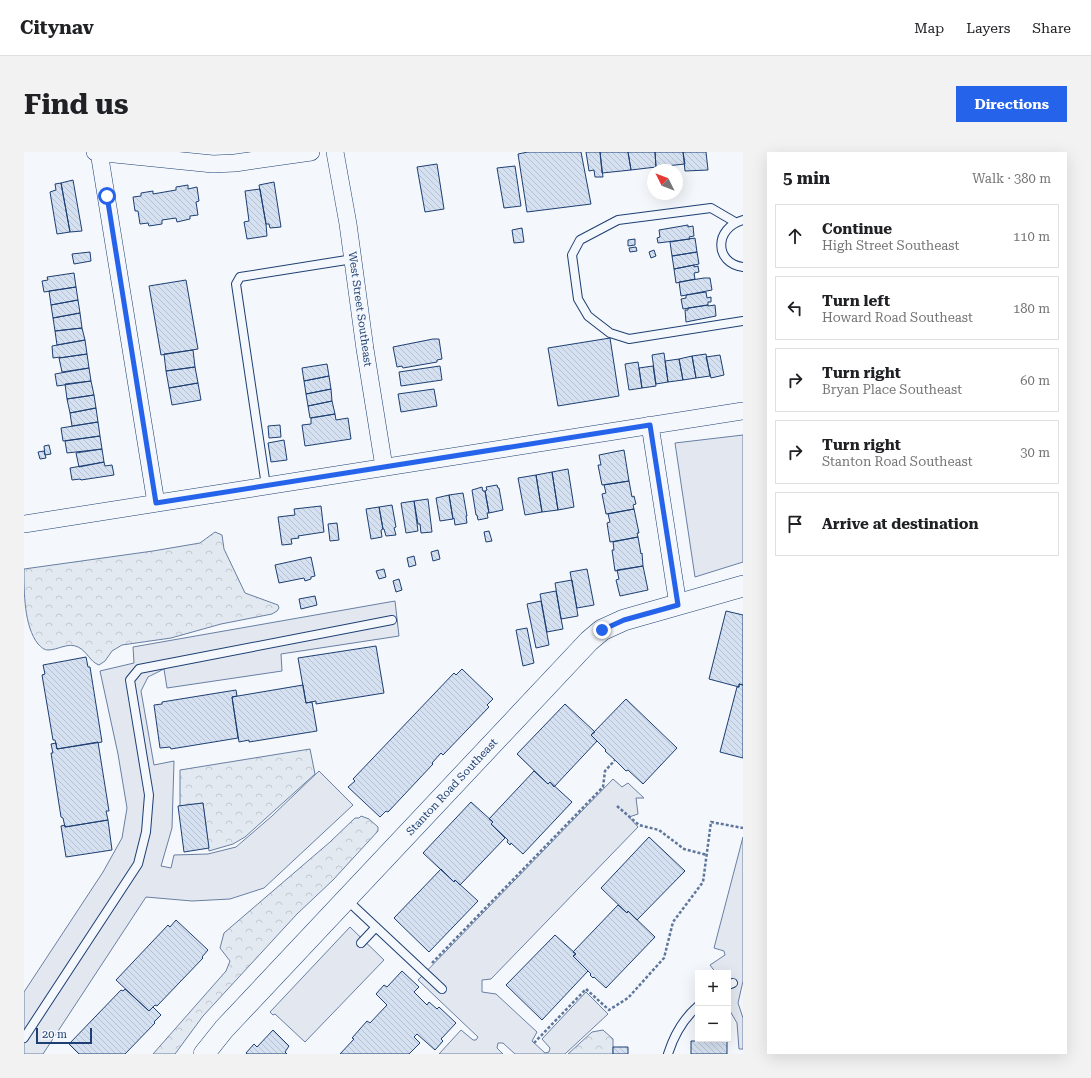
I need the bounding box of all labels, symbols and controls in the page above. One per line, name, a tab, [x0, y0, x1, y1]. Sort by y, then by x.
text: Citynav	[20, 16, 94, 39]
text: Map	[914, 20, 944, 36]
text: Layers	[966, 20, 1010, 36]
text: Share	[1032, 20, 1071, 36]
button: Directions	[956, 86, 1067, 122]
text: Find us	[24, 88, 128, 121]
north arrow	[647, 164, 683, 200]
text: 5 min	[783, 168, 830, 188]
text: Walk · 380 m	[972, 171, 1051, 186]
route start	[98, 187, 116, 205]
text: Continue	[822, 220, 892, 238]
icon: ahead	[784, 225, 806, 247]
text: 110 m	[1013, 229, 1050, 244]
text: High Street Southeast	[822, 238, 959, 253]
street label: West Street Southeast	[345, 251, 375, 367]
text: Turn left	[822, 292, 890, 310]
icon: left	[784, 297, 806, 319]
text: 180 m	[1013, 301, 1050, 316]
text: Howard Road Southeast	[822, 310, 973, 325]
text: Turn right	[822, 364, 901, 382]
icon: right	[784, 369, 806, 391]
text: 60 m	[1020, 373, 1050, 388]
text: Bryan Place Southeast	[822, 382, 962, 397]
text: Turn right	[822, 436, 901, 454]
icon: right	[784, 441, 806, 463]
text: 30 m	[1020, 445, 1050, 460]
text: Stanton Road Southeast	[822, 454, 973, 469]
icon: arrive	[784, 513, 806, 535]
text: Arrive at destination	[822, 515, 978, 533]
route end	[593, 621, 611, 639]
street label: Stanton Road Southeast	[404, 736, 500, 838]
map controls	[695, 970, 731, 1042]
button: +	[695, 970, 731, 1006]
button: −	[695, 1006, 731, 1042]
scale bar	[36, 1026, 92, 1045]
text: 20 m	[42, 1028, 67, 1041]

